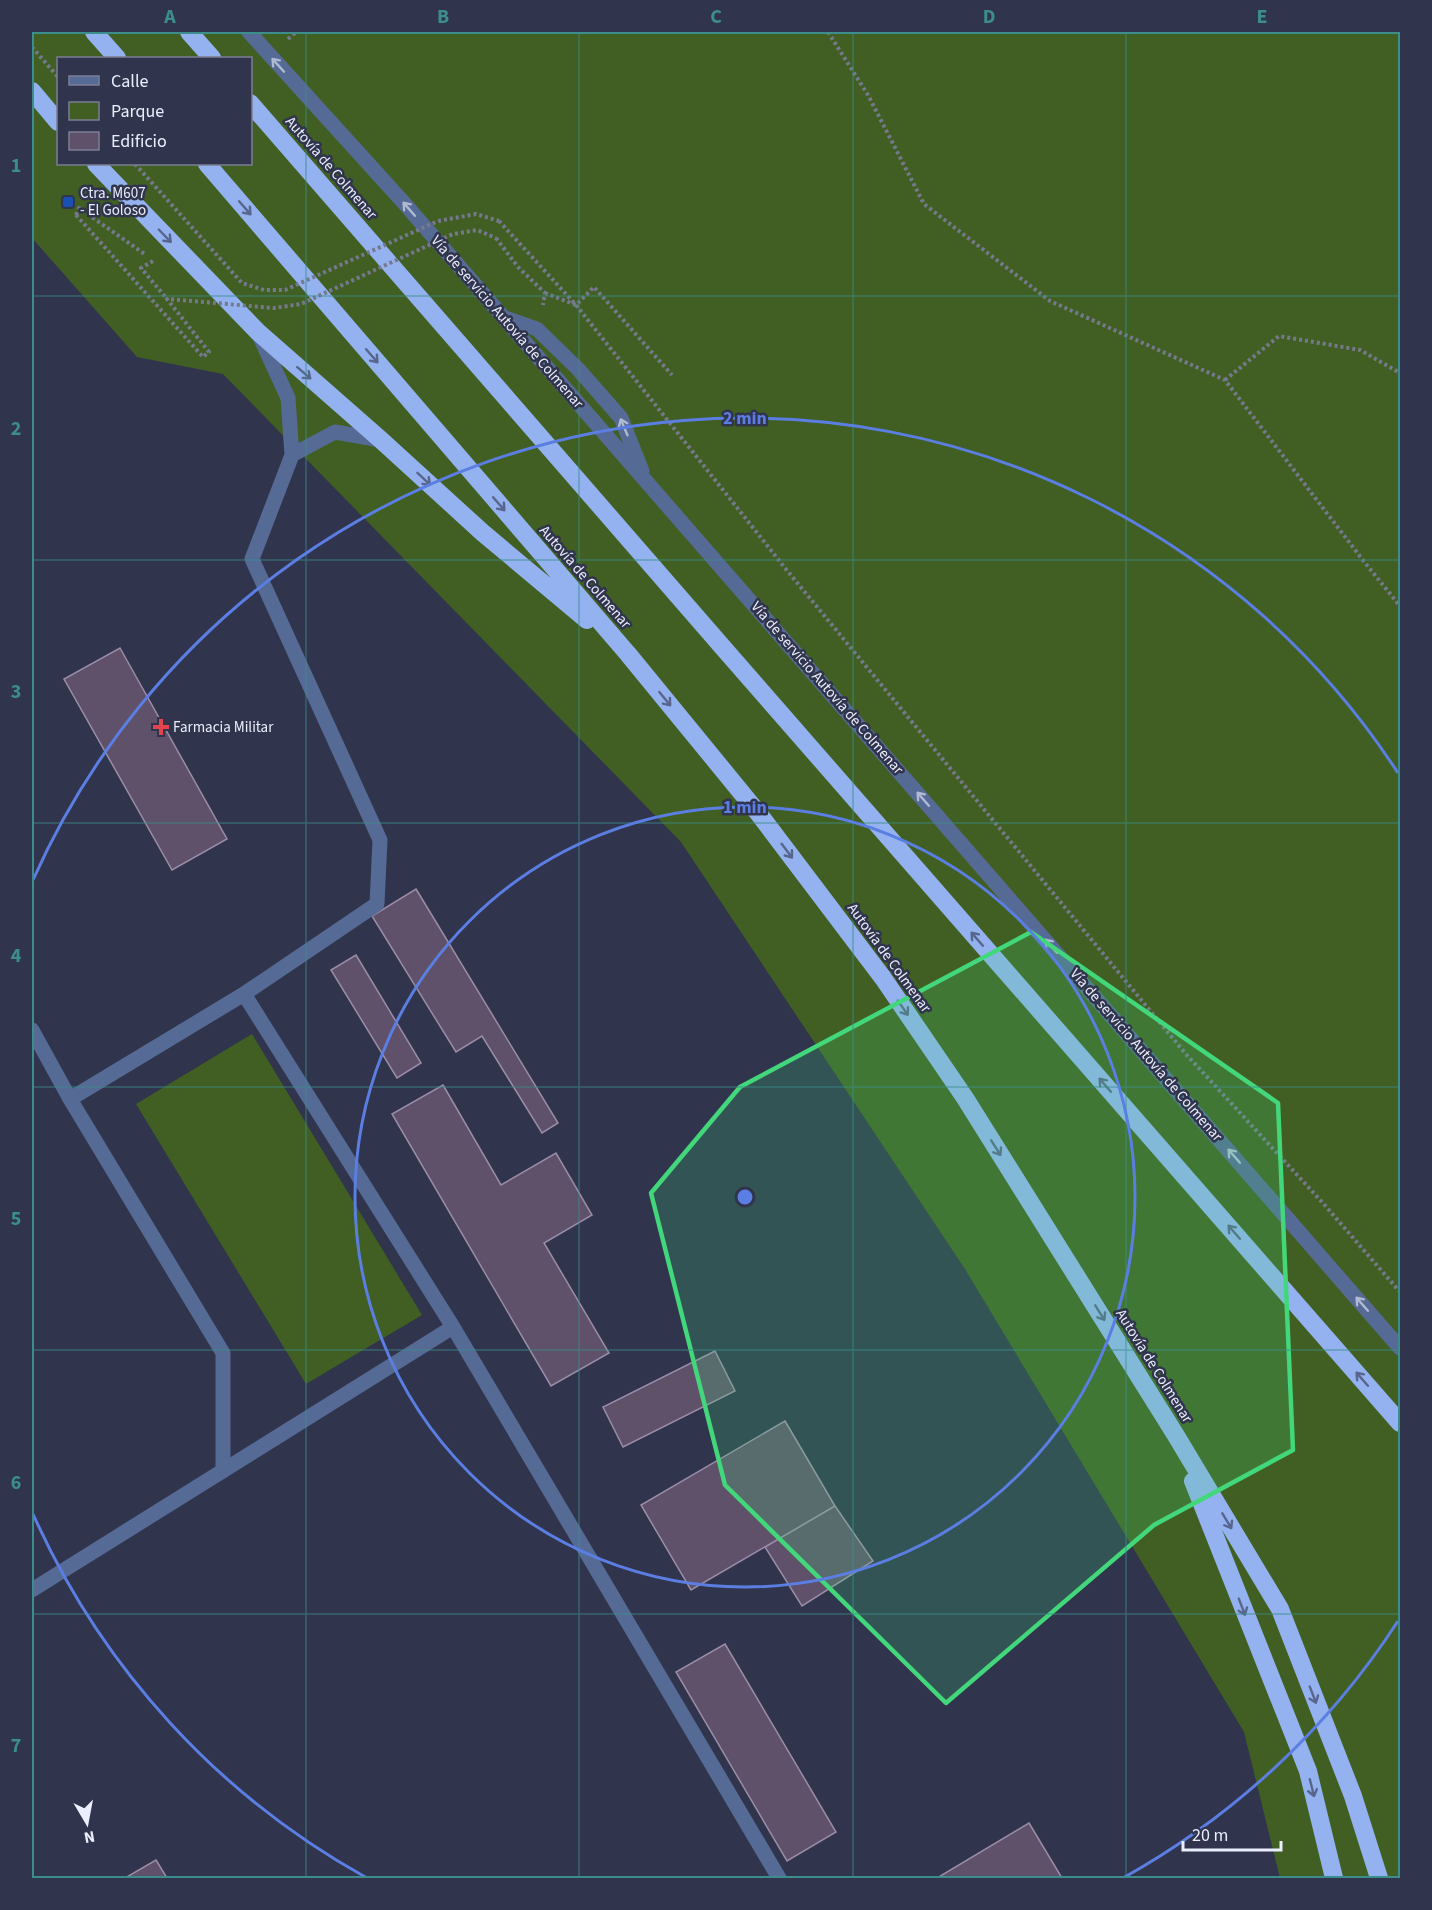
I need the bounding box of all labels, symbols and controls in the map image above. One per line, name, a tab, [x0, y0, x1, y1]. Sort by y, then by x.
text: A	[163, 3, 176, 31]
text: B	[437, 3, 449, 31]
text: C	[710, 3, 722, 31]
text: D	[983, 3, 995, 31]
text: E	[1257, 3, 1267, 31]
legend	[57, 57, 252, 165]
one-way arrow	[271, 57, 285, 72]
text: Calle	[111, 69, 149, 94]
text: Parque	[111, 99, 164, 124]
street label: Autovía de Colmenar	[280, 112, 382, 225]
text: Edificio	[111, 129, 167, 154]
text: 1	[11, 152, 21, 180]
place label: Ctra. M607 - El Goloso	[80, 183, 146, 221]
marker: Ctra. M607 - El Goloso	[61, 195, 75, 209]
one-way arrow	[238, 200, 252, 215]
one-way arrow	[402, 202, 416, 217]
one-way arrow	[158, 228, 172, 243]
street label: Vía de servicio Autovía de Colmenar	[426, 231, 589, 414]
one-way arrow	[365, 348, 379, 363]
one-way arrow	[296, 366, 312, 379]
text: 2 min	[723, 406, 767, 431]
text: 2	[11, 415, 21, 443]
one-way arrow	[618, 418, 629, 436]
one-way arrow	[416, 472, 431, 486]
one-way arrow	[492, 496, 506, 511]
street label: Autovía de Colmenar	[534, 521, 636, 634]
street label: Vía de servicio Autovía de Colmenar	[746, 597, 909, 780]
text: 3	[11, 678, 21, 706]
one-way arrow	[659, 691, 672, 707]
place label: Farmacia Militar	[173, 717, 274, 738]
marker: Farmacia Militar	[154, 720, 168, 734]
one-way arrow	[917, 791, 930, 807]
text: 1 min	[723, 795, 767, 820]
one-way arrow	[781, 843, 794, 859]
street label: Autovía de Colmenar	[842, 899, 936, 1018]
one-way arrow	[970, 932, 984, 947]
one-way arrow	[1044, 939, 1058, 954]
text: 4	[11, 942, 22, 970]
street label: Vía de servicio Autovía de Colmenar	[1065, 964, 1228, 1147]
one-way arrow	[897, 999, 909, 1016]
one-way arrow	[1098, 1078, 1112, 1093]
one-way arrow	[990, 1139, 1003, 1156]
one-way arrow	[1227, 1149, 1241, 1164]
centre of rings	[735, 1187, 755, 1207]
text: 5	[11, 1205, 21, 1233]
one-way arrow	[1227, 1225, 1241, 1240]
one-way arrow	[1355, 1297, 1369, 1312]
one-way arrow	[1094, 1304, 1106, 1321]
street label: Autovía de Colmenar	[1111, 1305, 1198, 1428]
one-way arrow	[1355, 1372, 1369, 1387]
text: 6	[11, 1469, 21, 1497]
one-way arrow	[1221, 1512, 1233, 1529]
one-way arrow	[1237, 1597, 1248, 1615]
one-way arrow	[1308, 1685, 1319, 1704]
text: 7	[11, 1732, 21, 1760]
one-way arrow	[1307, 1779, 1318, 1798]
north arrow	[57, 1793, 117, 1853]
scale bar	[1183, 1814, 1280, 1852]
text: 20 m	[1192, 1823, 1228, 1848]
text: N	[82, 1825, 97, 1849]

